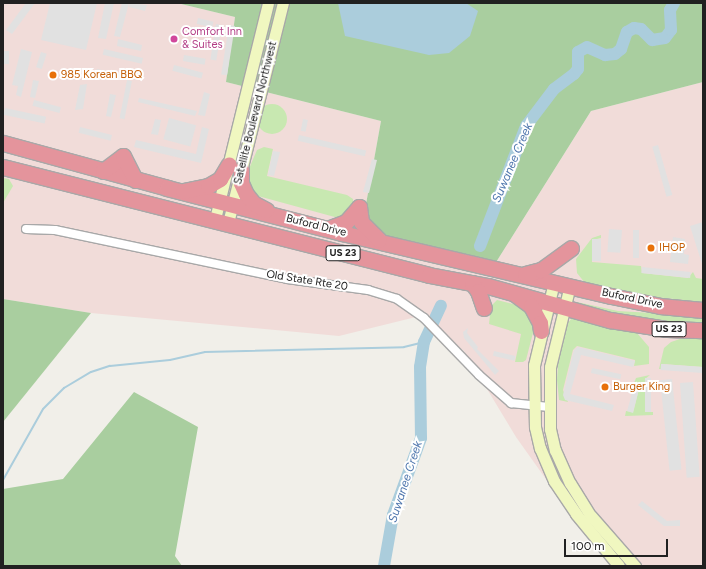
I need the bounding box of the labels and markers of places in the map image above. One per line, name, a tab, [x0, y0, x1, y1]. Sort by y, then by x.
place label: Comfort Inn & Suites	[182, 26, 242, 52]
marker: Comfort Inn & Suites	[169, 34, 179, 44]
place label: 985 Korean BBQ	[61, 68, 142, 82]
marker: 985 Korean BBQ	[48, 70, 58, 80]
place label: IHOP	[659, 241, 685, 255]
marker: IHOP	[646, 243, 656, 253]
place label: Burger King	[613, 380, 670, 394]
marker: Burger King	[600, 382, 610, 392]

